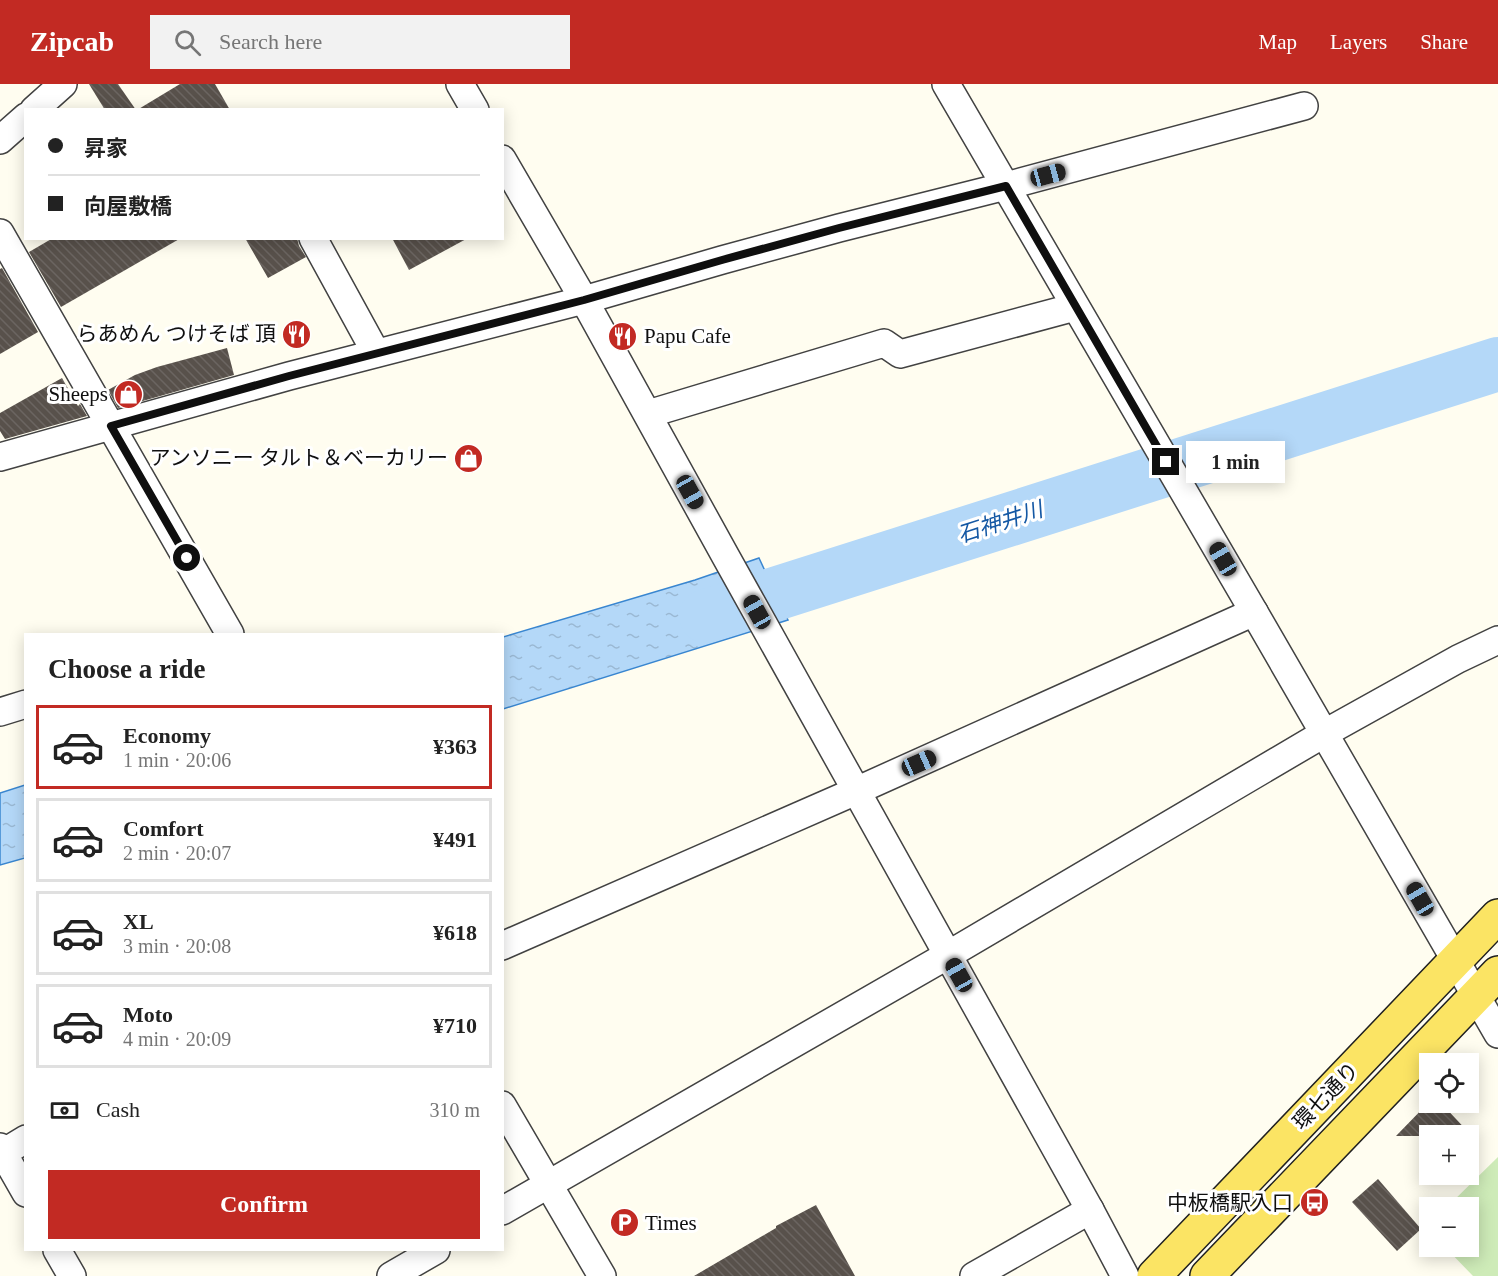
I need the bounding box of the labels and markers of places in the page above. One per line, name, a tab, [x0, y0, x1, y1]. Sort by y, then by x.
restaurant icon: らあめん つけそば 頂	[281, 318, 313, 350]
restaurant icon: Papu Cafe	[607, 320, 639, 352]
place label: らあめん つけそば 頂	[77, 322, 276, 346]
place label: Papu Cafe	[644, 324, 731, 348]
shop icon: Sheeps	[113, 378, 145, 410]
place label: Sheeps	[49, 382, 108, 406]
shop icon: アンソニー タルト＆ベーカリー	[453, 442, 485, 474]
place label: アンソニー タルト＆ベーカリー	[150, 446, 448, 470]
bus stop icon: 中板橋駅入口	[1298, 1187, 1330, 1219]
place label: 中板橋駅入口	[1167, 1191, 1293, 1215]
parking icon: Times	[608, 1207, 640, 1239]
place label: Times	[645, 1211, 697, 1235]

